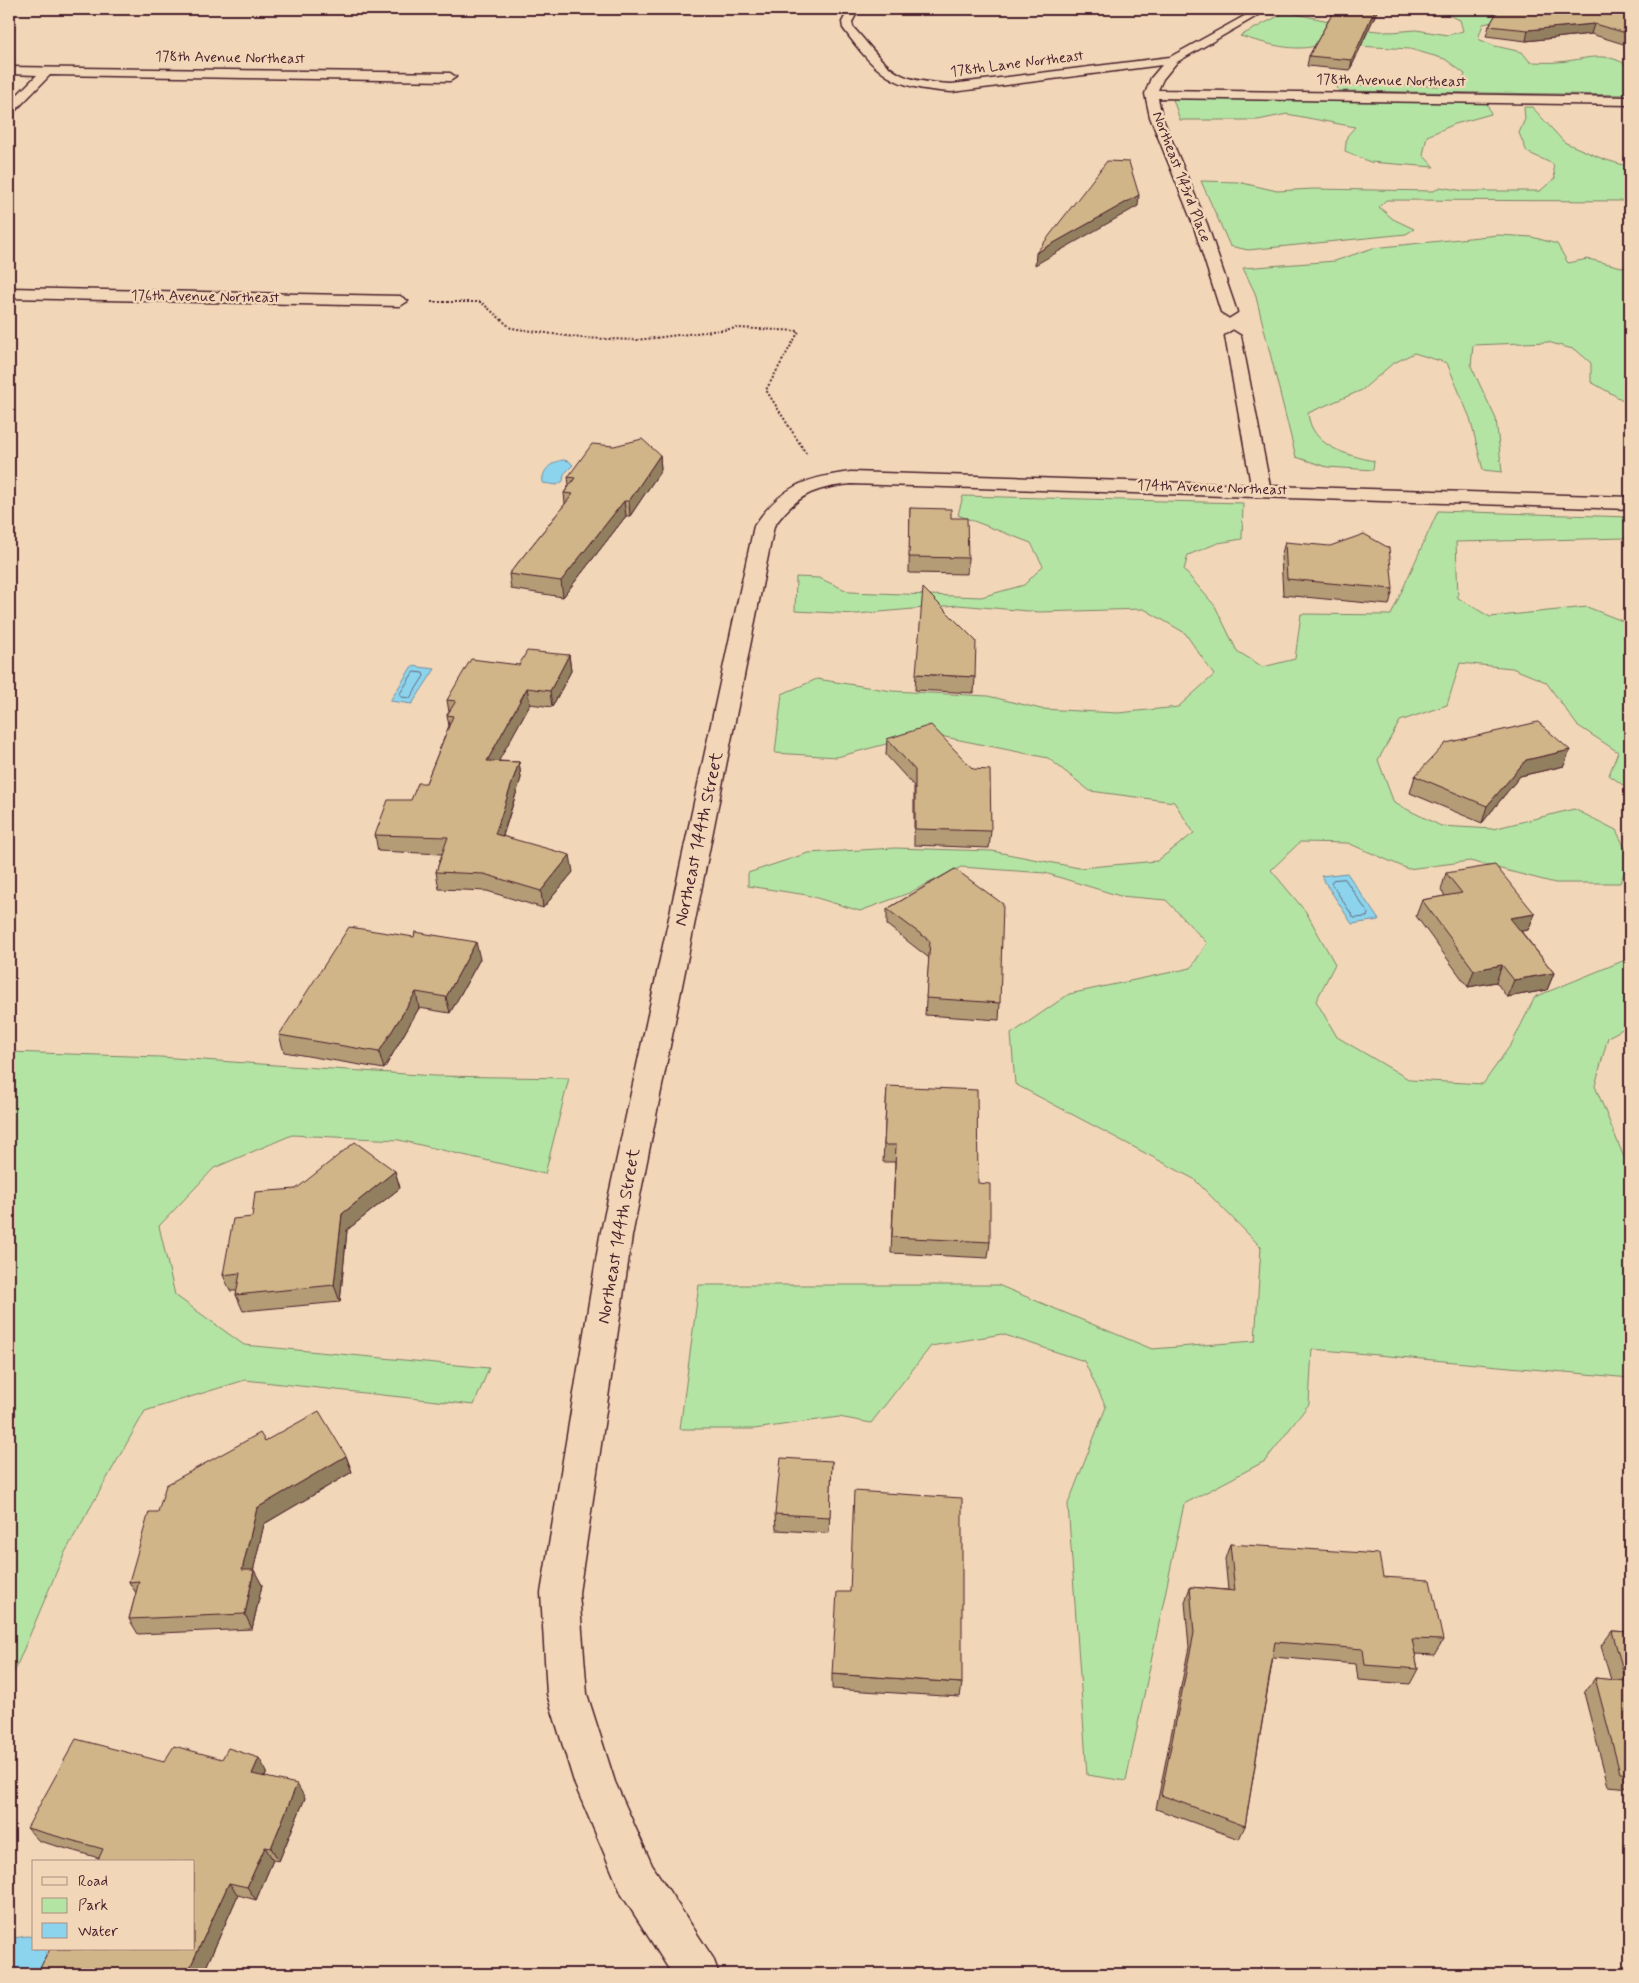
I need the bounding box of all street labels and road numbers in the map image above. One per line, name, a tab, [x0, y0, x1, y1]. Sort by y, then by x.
street label: 178th Lane Northeast	[949, 46, 1086, 82]
street label: 178th Avenue Northeast	[155, 47, 306, 69]
street label: 178th Avenue Northeast	[1316, 70, 1467, 92]
street label: Northeast 143rd Place	[1147, 109, 1215, 245]
street label: 176th Avenue Northeast	[131, 286, 280, 308]
street label: 174th Avenue Northeast	[1136, 475, 1288, 501]
street label: Northeast 144th Street	[669, 749, 729, 928]
street label: Northeast 144th Street	[592, 1146, 646, 1326]

